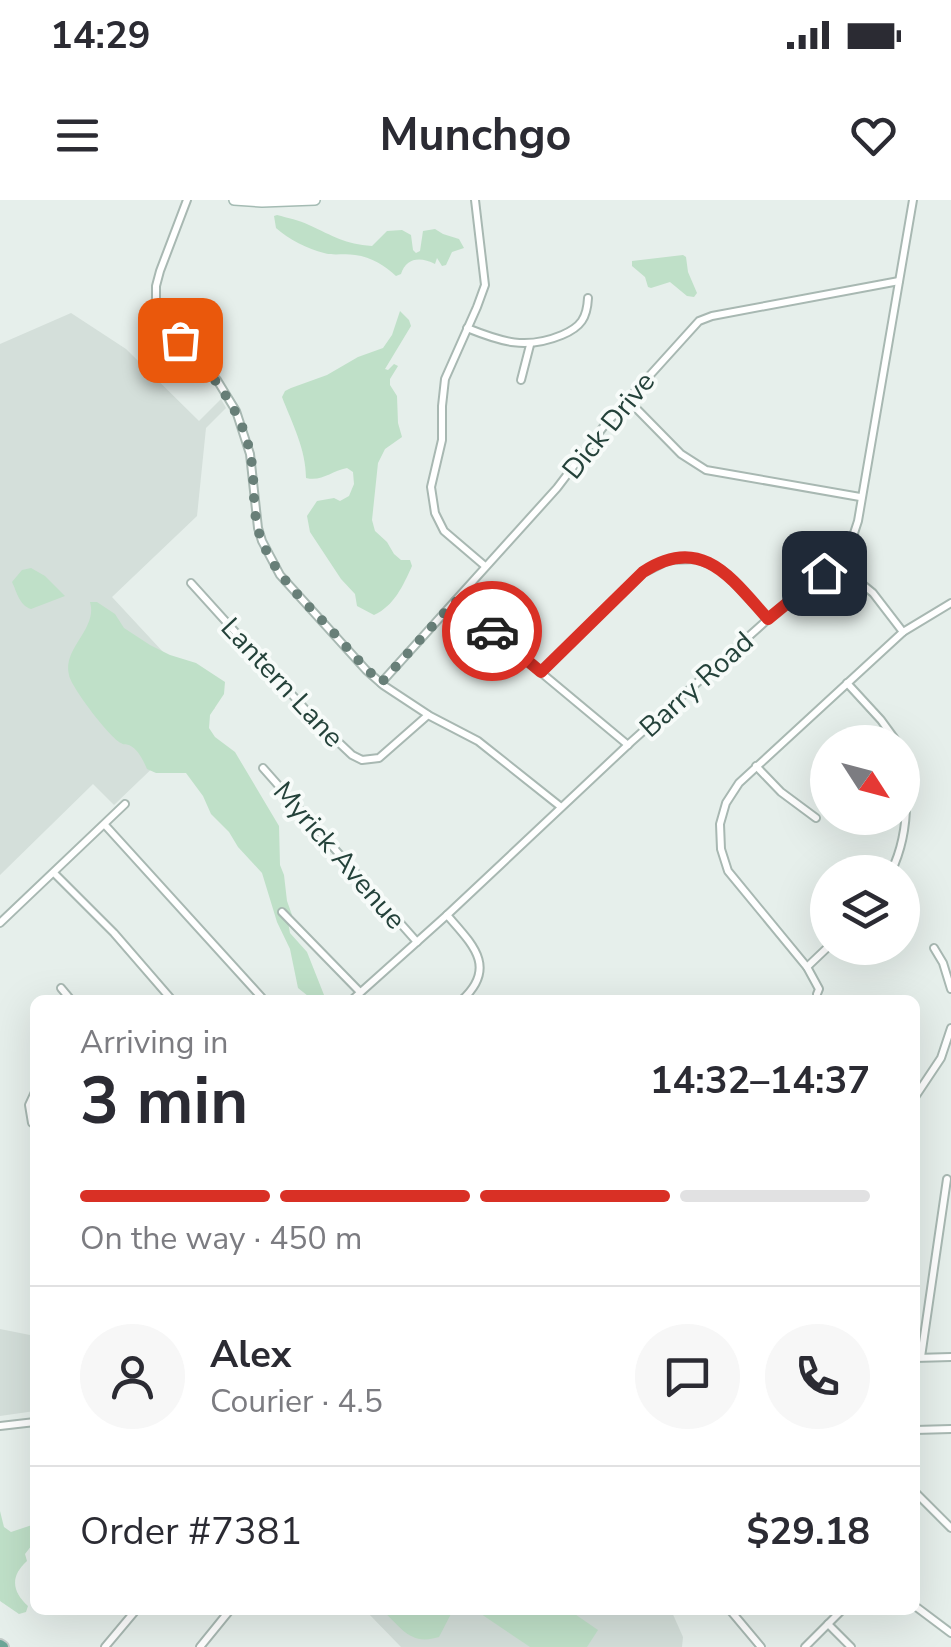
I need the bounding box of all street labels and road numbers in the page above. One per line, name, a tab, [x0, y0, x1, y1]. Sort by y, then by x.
street label: Dick Drive	[554, 364, 664, 487]
street label: Lantern Lane	[212, 610, 352, 756]
street label: Barry Road	[631, 623, 762, 746]
street label: Myrick Avenue	[264, 774, 414, 938]

